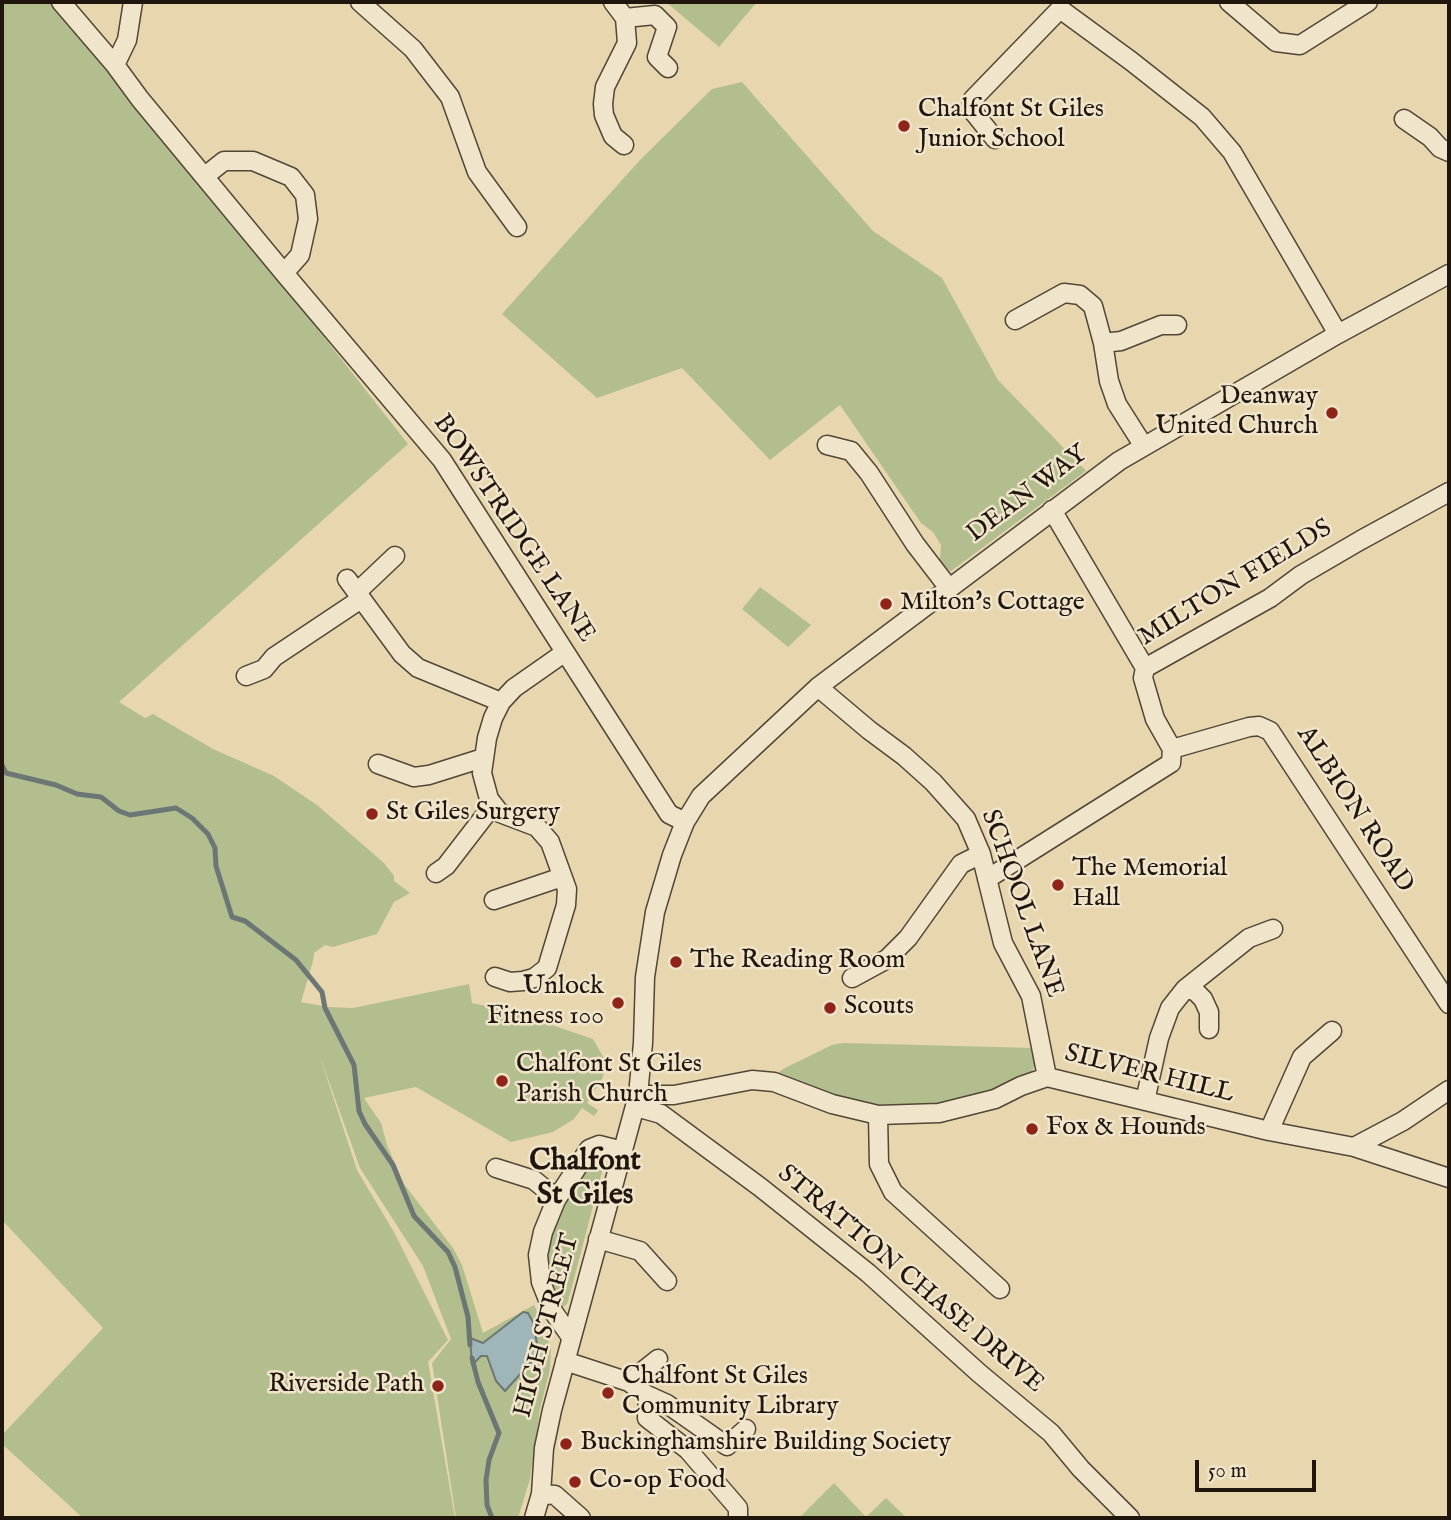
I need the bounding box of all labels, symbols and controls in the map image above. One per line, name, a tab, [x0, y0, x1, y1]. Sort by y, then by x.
place label: Chalfont St Giles Junior School	[918, 95, 1104, 156]
marker: Chalfont St Giles Junior School	[896, 118, 912, 134]
place label: Deanway United Church	[1155, 382, 1318, 444]
marker: Deanway United Church	[1324, 405, 1340, 421]
street label: BOWSTRIDGE LANE	[425, 409, 601, 649]
street label: DEAN WAY	[962, 440, 1094, 550]
street label: MILTON FIELDS	[1134, 514, 1338, 654]
place label: Milton's Cottage	[900, 588, 1085, 620]
marker: Milton's Cottage	[878, 596, 894, 612]
street label: ALBION ROAD	[1289, 721, 1419, 899]
place label: St Giles Surgery	[386, 798, 560, 830]
marker: St Giles Surgery	[364, 806, 380, 822]
street label: SCHOOL LANE	[973, 806, 1069, 1002]
place label: The Memorial Hall	[1072, 854, 1227, 916]
marker: The Memorial Hall	[1050, 877, 1066, 893]
place label: The Reading Room	[690, 946, 905, 978]
marker: The Reading Room	[668, 954, 684, 970]
place label: Unlock Fitness 100	[487, 972, 604, 1034]
place label: Scouts	[844, 992, 914, 1024]
marker: Unlock Fitness 100	[610, 995, 626, 1011]
marker: Scouts	[822, 1000, 838, 1016]
street label: SILVER HILL	[1061, 1039, 1237, 1111]
place label: Chalfont St Giles Parish Church	[516, 1050, 702, 1112]
marker: Chalfont St Giles Parish Church	[494, 1073, 510, 1089]
place label: Fox & Hounds	[1046, 1113, 1206, 1145]
marker: Fox & Hounds	[1024, 1121, 1040, 1137]
district label: Chalfont St Giles	[529, 1145, 641, 1216]
street label: STRATTON CHASE DRIVE	[770, 1159, 1050, 1401]
street label: HIGH STREET	[509, 1231, 587, 1421]
place label: Chalfont St Giles Community Library	[622, 1362, 838, 1424]
place label: Riverside Path	[268, 1370, 424, 1402]
marker: Riverside Path	[430, 1378, 446, 1394]
marker: Chalfont St Giles Community Library	[600, 1385, 616, 1401]
place label: Buckinghamshire Building Society	[580, 1428, 951, 1460]
marker: Buckinghamshire Building Society	[558, 1436, 574, 1452]
scale bar	[1199, 1446, 1320, 1490]
text: 50 m	[1208, 1458, 1247, 1485]
place label: Co-op Food	[589, 1466, 726, 1498]
marker: Co-op Food	[567, 1474, 583, 1490]

